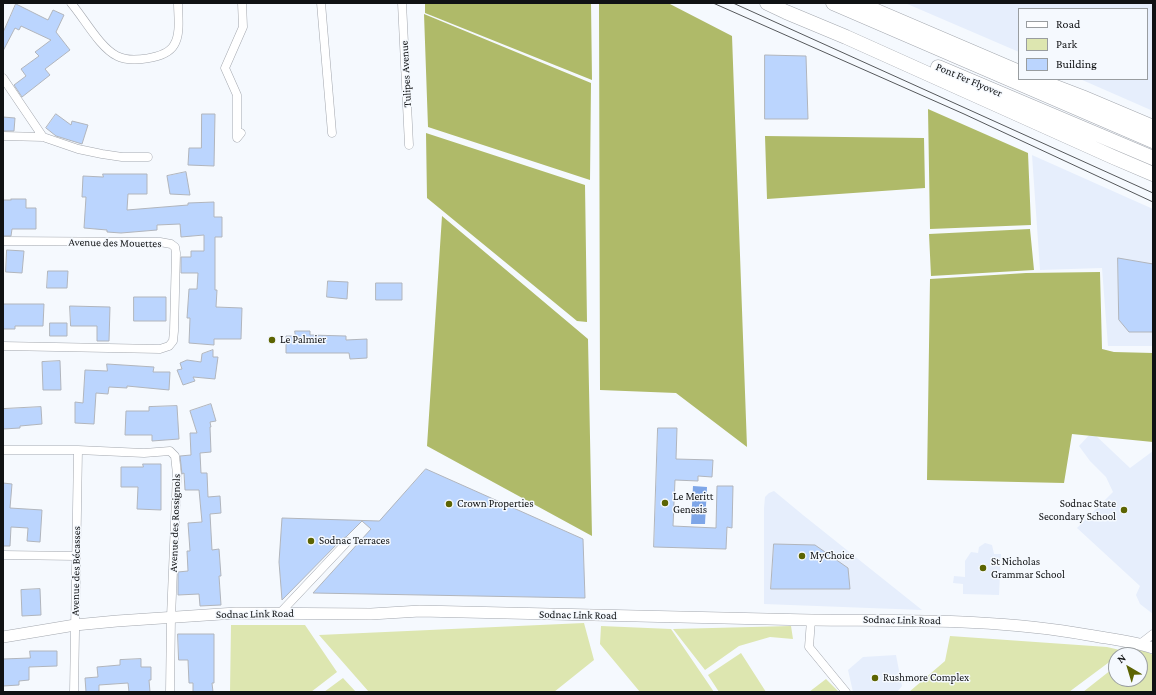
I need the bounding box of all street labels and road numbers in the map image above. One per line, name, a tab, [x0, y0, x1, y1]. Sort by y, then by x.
street label: Tulipes Avenue	[398, 40, 414, 108]
street label: Pont Fer Flyover	[934, 60, 1004, 100]
street label: Avenue des Mouettes	[68, 236, 162, 250]
street label: Avenue des Rossignols	[167, 474, 183, 572]
street label: Avenue des Bécasses	[69, 526, 83, 616]
street label: Sodnac Link Road	[216, 607, 294, 621]
street label: Sodnac Link Road	[539, 608, 617, 622]
street label: Sodnac Link Road	[863, 613, 941, 627]

